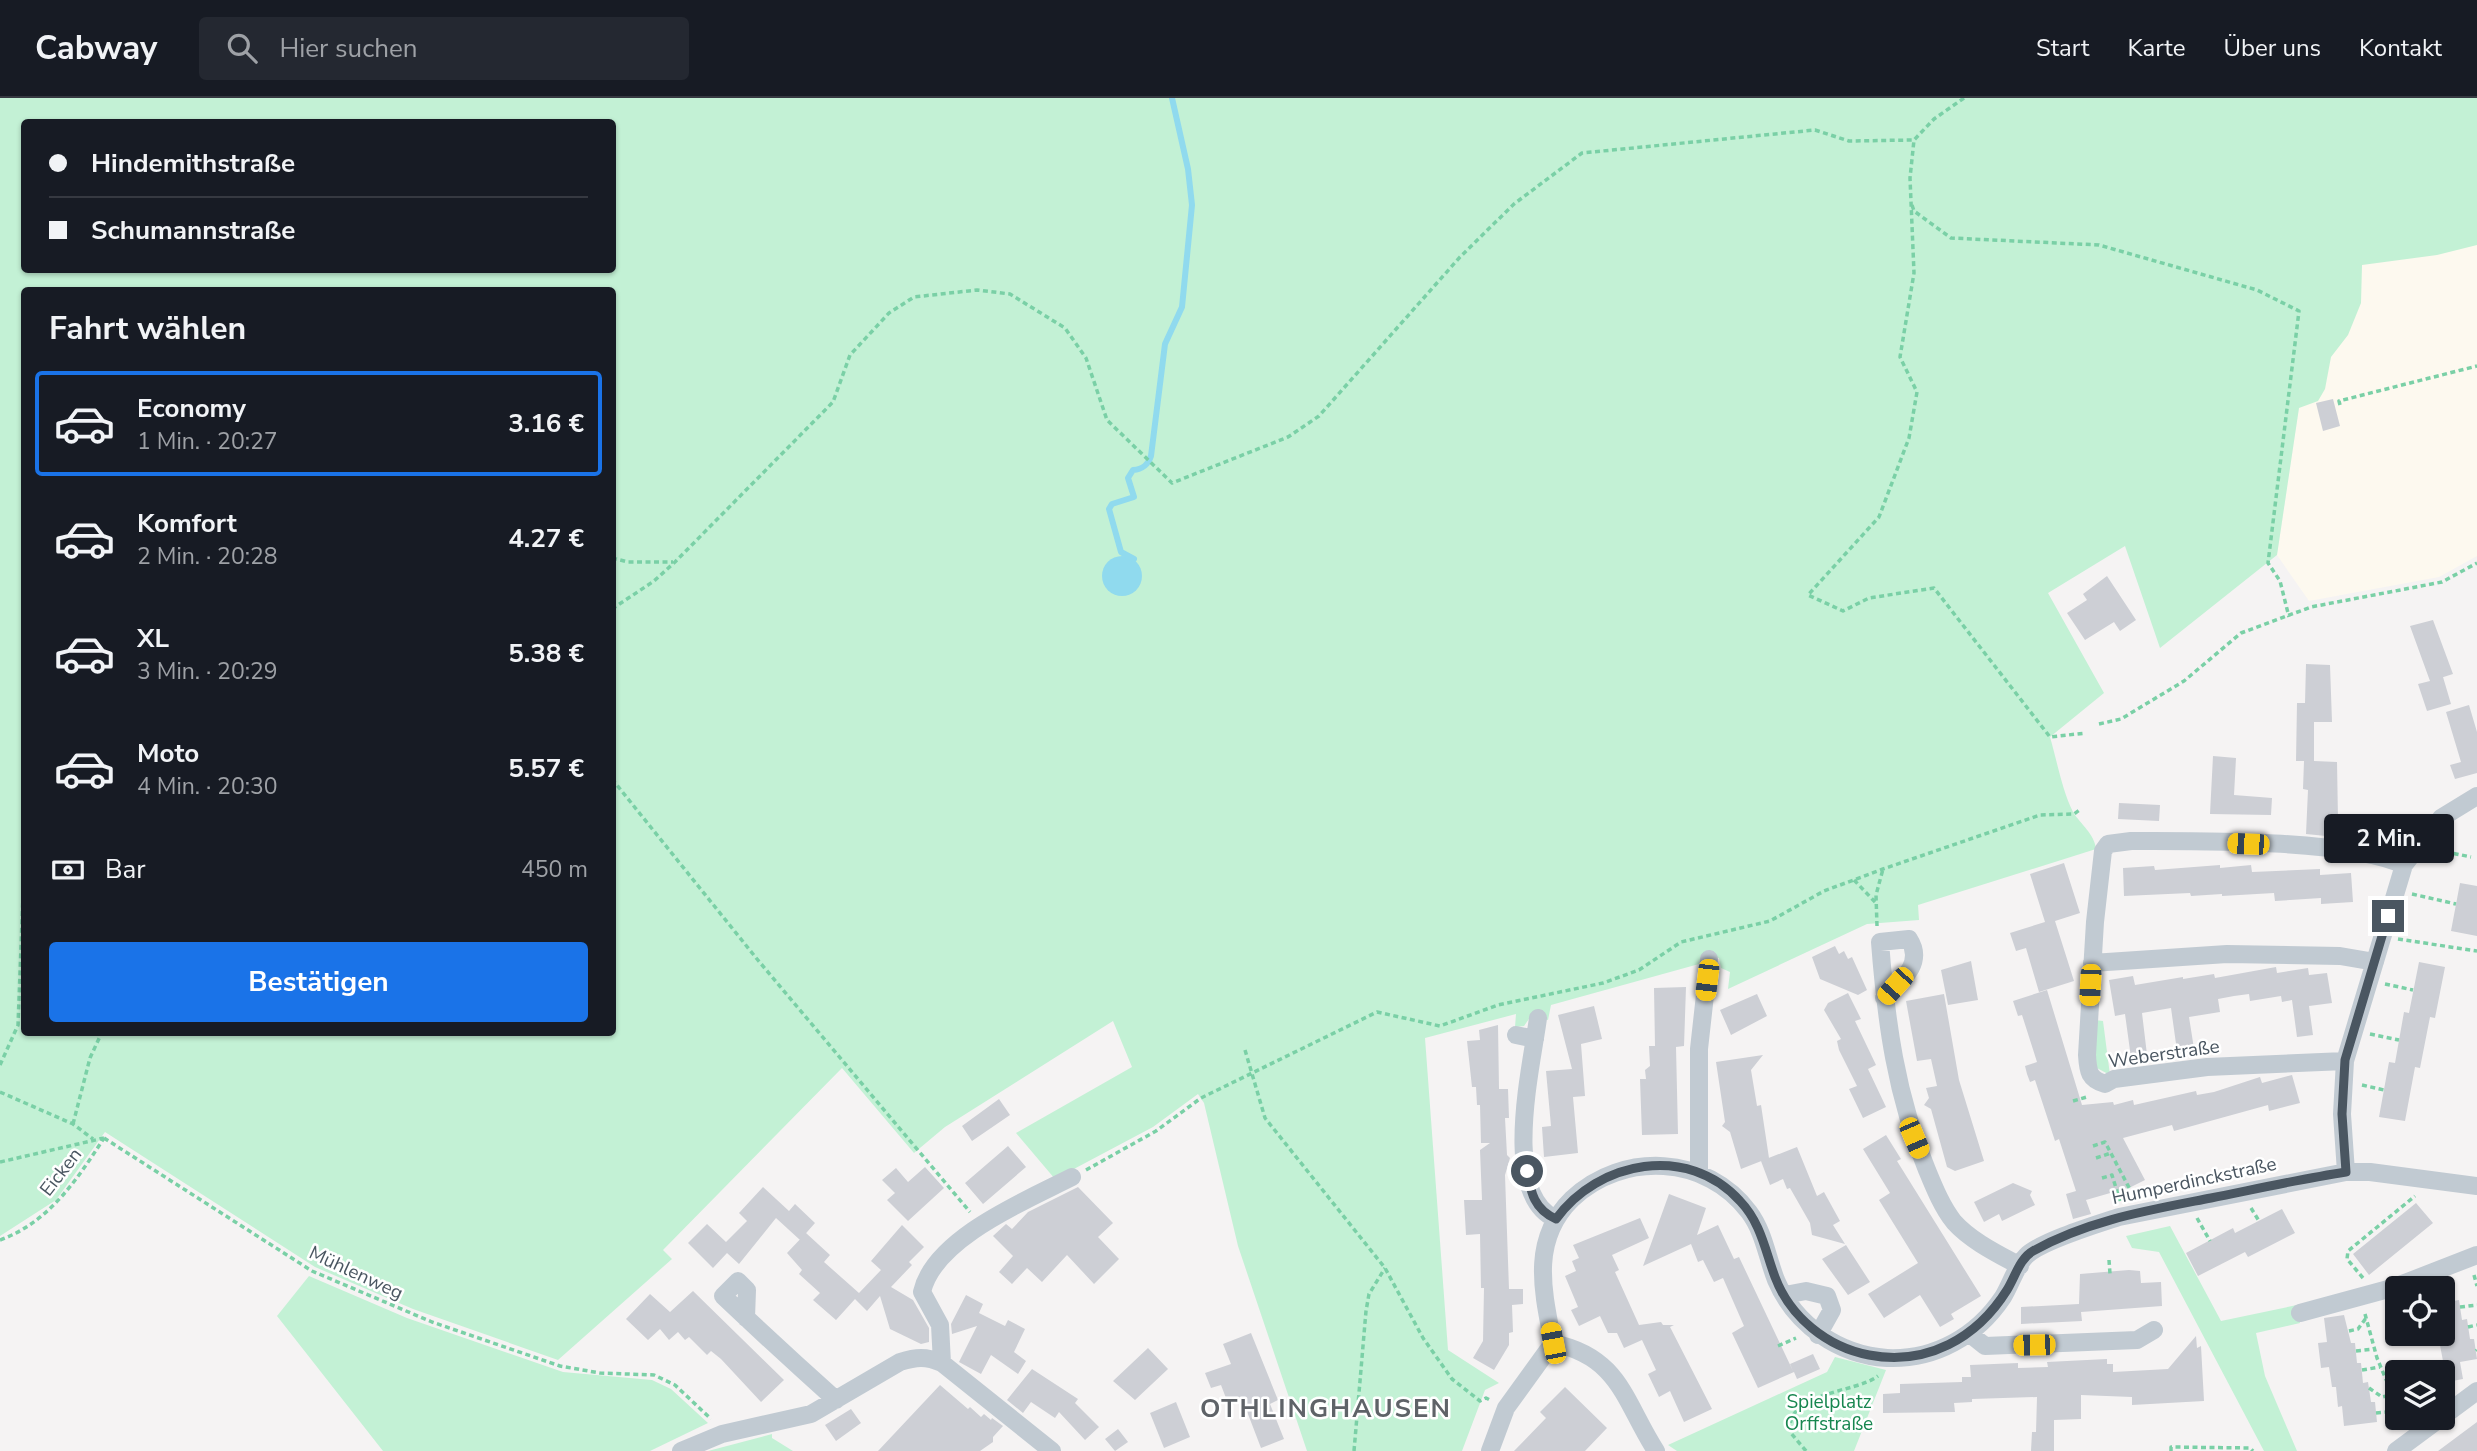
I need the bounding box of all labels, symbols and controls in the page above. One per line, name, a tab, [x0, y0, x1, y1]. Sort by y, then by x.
search box	[199, 17, 689, 80]
text: Cabway	[35, 26, 157, 71]
icon: search	[223, 29, 261, 67]
text: Hier suchen	[279, 31, 418, 66]
text: Start	[2036, 32, 2089, 64]
text: Karte	[2127, 32, 2185, 64]
text: Über uns	[2223, 32, 2321, 64]
text: Kontakt	[2359, 32, 2442, 64]
text: Hindemithstraße	[91, 146, 295, 181]
text: Schumannstraße	[91, 213, 295, 248]
text: Fahrt wählen	[49, 307, 246, 350]
text: Economy	[137, 391, 246, 426]
icon: car	[53, 392, 116, 455]
text: 3.16 €	[508, 406, 584, 441]
text: 1 Min. · 20:27	[137, 426, 278, 457]
text: Komfort	[137, 506, 237, 541]
icon: car	[53, 507, 116, 570]
text: 4.27 €	[508, 521, 584, 556]
text: 2 Min. · 20:28	[137, 541, 278, 572]
text: XL	[137, 621, 169, 656]
icon: car	[53, 622, 116, 685]
text: 5.38 €	[508, 636, 584, 671]
text: 3 Min. · 20:29	[137, 656, 278, 687]
text: Moto	[137, 736, 199, 771]
icon: car	[53, 737, 116, 800]
text: 5.57 €	[508, 751, 584, 786]
text: 4 Min. · 20:30	[137, 771, 278, 802]
callout: 2 Min.	[2323, 814, 2453, 864]
text: 2 Min.	[2357, 823, 2422, 854]
car	[2227, 833, 2270, 855]
icon: cash	[49, 851, 87, 889]
text: Bar	[105, 852, 146, 887]
text: 450 m	[521, 854, 588, 885]
route end	[2372, 900, 2404, 932]
button: Bestätigen	[49, 942, 588, 1022]
car	[1695, 958, 1720, 1002]
car	[1874, 963, 1917, 1009]
car	[2079, 963, 2102, 1007]
street label: Weberstraße	[2107, 1033, 2221, 1075]
car	[1897, 1115, 1932, 1161]
street label: Eicken	[34, 1143, 88, 1201]
street label: Humperdinckstraße	[2109, 1151, 2279, 1211]
route start	[1511, 1155, 1543, 1187]
street label: Mühlenweg	[305, 1240, 407, 1306]
map controls	[2385, 1276, 2455, 1430]
button: locate	[2385, 1276, 2455, 1346]
car	[1539, 1320, 1568, 1366]
car	[2013, 1334, 2056, 1356]
button: layers	[2385, 1360, 2455, 1430]
park label: Spielplatz Orffstraße	[1785, 1389, 1873, 1437]
district label: OTHLINGHAUSEN	[1200, 1391, 1452, 1426]

